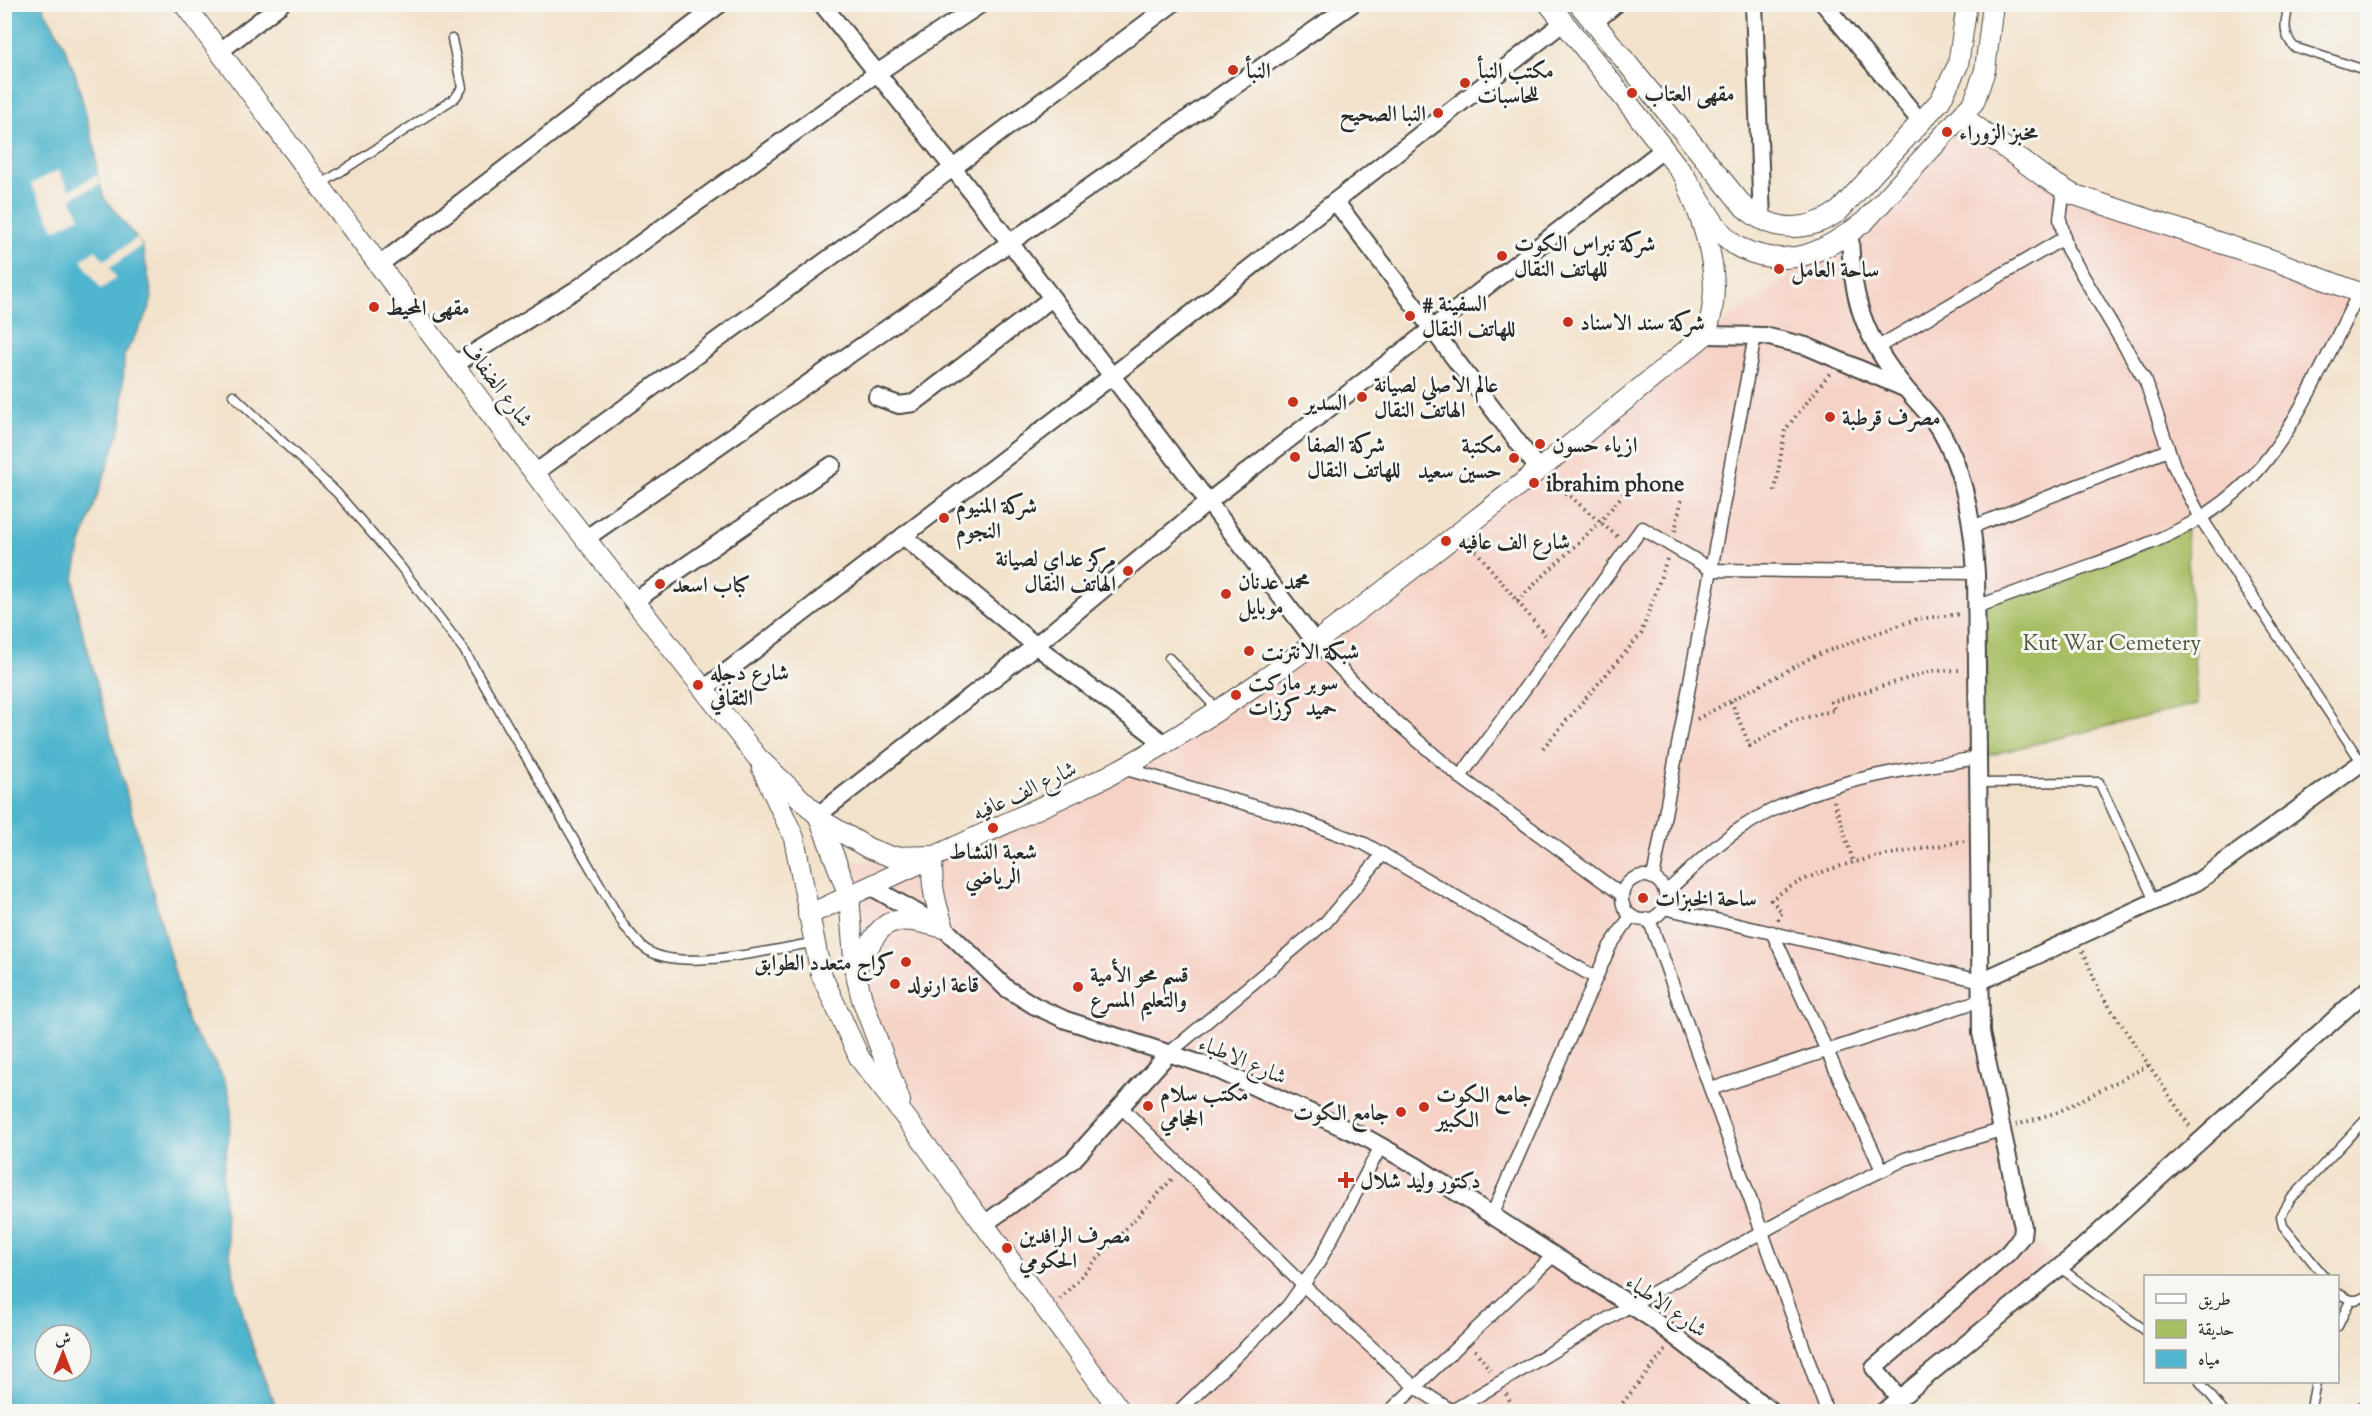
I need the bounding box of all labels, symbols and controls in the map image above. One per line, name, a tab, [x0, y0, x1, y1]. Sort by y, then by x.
place label: النبأ	[1245, 55, 1271, 89]
place label: مكتب النبأ للحاسبات	[1477, 55, 1554, 114]
marker: النبأ	[1226, 63, 1240, 77]
marker: مكتب النبأ للحاسبات	[1458, 76, 1472, 90]
place label: مقهى العتاب	[1644, 80, 1734, 112]
marker: مقهى العتاب	[1625, 86, 1639, 100]
place label: النبا الصحيح	[1340, 100, 1426, 133]
marker: النبا الصحيح	[1431, 106, 1445, 120]
place label: مخبز الزوراء	[1959, 119, 2038, 151]
marker: مخبز الزوراء	[1940, 125, 1954, 139]
place label: شركة نبراس الكوت للهاتف النقال	[1514, 230, 1655, 287]
marker: شركة نبراس الكوت للهاتف النقال	[1495, 249, 1509, 263]
place label: ساحة العامل	[1791, 256, 1879, 288]
marker: ساحة العامل	[1772, 262, 1786, 276]
place label: # السفينة للهاتف النقال	[1422, 290, 1515, 347]
place label: مقهى المحيط	[386, 294, 470, 326]
marker: مقهى المحيط	[367, 300, 381, 314]
marker: # السفينة للهاتف النقال	[1403, 309, 1417, 323]
place label: شركة سند الاسناد	[1580, 309, 1705, 341]
marker: شركة سند الاسناد	[1561, 315, 1575, 329]
street label: شارع الضفاف	[452, 334, 539, 435]
place label: عالم الاصلي لصيانة الهاتف النقال	[1374, 371, 1499, 428]
place label: السدير	[1303, 389, 1347, 421]
marker: عالم الاصلي لصيانة الهاتف النقال	[1355, 390, 1369, 404]
marker: السدير	[1286, 395, 1300, 409]
place label: مصرف قرطبة	[1842, 404, 1940, 436]
marker: مصرف قرطبة	[1823, 410, 1837, 424]
place label: شركة الصفا للهاتف النقال	[1307, 431, 1400, 488]
place label: ازياء حسون	[1552, 431, 1638, 463]
place label: مكتبة حسين سعيد	[1417, 432, 1502, 489]
marker: ازياء حسون	[1533, 437, 1547, 451]
marker: شركة الصفا للهاتف النقال	[1288, 450, 1302, 464]
marker: مكتبة حسين سعيد	[1507, 451, 1521, 465]
place label: ibrahim phone	[1546, 470, 1684, 502]
marker: ibrahim phone	[1527, 476, 1541, 490]
place label: شركة المنيوم النجوم	[956, 492, 1037, 550]
marker: شركة المنيوم النجوم	[937, 511, 951, 525]
place label: شارع الف عافيه	[1458, 528, 1570, 560]
marker: شارع الف عافيه	[1439, 534, 1453, 548]
place label: مركز عداي لصيانة الهاتف النقال	[995, 545, 1116, 602]
marker: مركز عداي لصيانة الهاتف النقال	[1121, 564, 1135, 578]
place label: محمد عدنان موبايل	[1238, 568, 1310, 625]
place label: كباب اسعد	[672, 571, 750, 603]
marker: كباب اسعد	[653, 577, 667, 591]
marker: محمد عدنان موبايل	[1219, 587, 1233, 601]
park label: Kut War Cemetery	[2023, 629, 2201, 661]
place label: شبكة الانترنت	[1261, 638, 1359, 670]
marker: شبكة الانترنت	[1242, 644, 1256, 658]
place label: شارع دجله الثقافي	[709, 659, 789, 716]
place label: سوبر ماركت حميد كرزات	[1248, 669, 1338, 726]
marker: شارع دجله الثقافي	[691, 678, 705, 692]
marker: سوبر ماركت حميد كرزات	[1229, 688, 1243, 702]
street label: شارع الف عافيه	[968, 755, 1083, 831]
marker: شعبة النشاط الرياضي	[986, 821, 1000, 835]
place label: شعبة النشاط الرياضي	[949, 838, 1037, 897]
place label: ساحة الخبزات	[1655, 885, 1757, 917]
marker: ساحة الخبزات	[1636, 891, 1650, 905]
place label: كراج متعدد الطوابق	[754, 949, 894, 982]
marker: كراج متعدد الطوابق	[899, 955, 913, 969]
place label: قسم محو الأمية والتعليم المسرع	[1090, 958, 1189, 1022]
place label: قاعة ارنولد	[907, 971, 979, 1003]
marker: قاعة ارنولد	[888, 977, 902, 991]
marker: قسم محو الأمية والتعليم المسرع	[1071, 980, 1085, 994]
street label: شارع الاطباء	[1193, 1029, 1291, 1095]
place label: مكتب سلام الحجامي	[1159, 1080, 1249, 1137]
place label: جامع الكوت الكبير	[1433, 1081, 1532, 1138]
marker: مكتب سلام الحجامي	[1141, 1099, 1155, 1113]
place label: جامع الكوت	[1293, 1099, 1389, 1133]
marker: جامع الكوت الكبير	[1417, 1100, 1431, 1114]
marker: جامع الكوت	[1394, 1105, 1408, 1119]
place label: دكتور وليد شلال	[1360, 1167, 1481, 1199]
marker: دكتور وليد شلال	[1337, 1171, 1355, 1189]
place label: مصرف الرافدين الحكومي	[1018, 1222, 1131, 1279]
marker: مصرف الرافدين الحكومي	[1000, 1241, 1014, 1255]
street label: شارع الاطباء	[1618, 1268, 1713, 1347]
legend	[2144, 1275, 2339, 1383]
text: طريق	[2198, 1288, 2231, 1314]
text: حديقة	[2198, 1318, 2234, 1344]
north arrow	[33, 1323, 93, 1383]
text: ش	[55, 1329, 71, 1352]
text: مياه	[2198, 1348, 2220, 1374]

